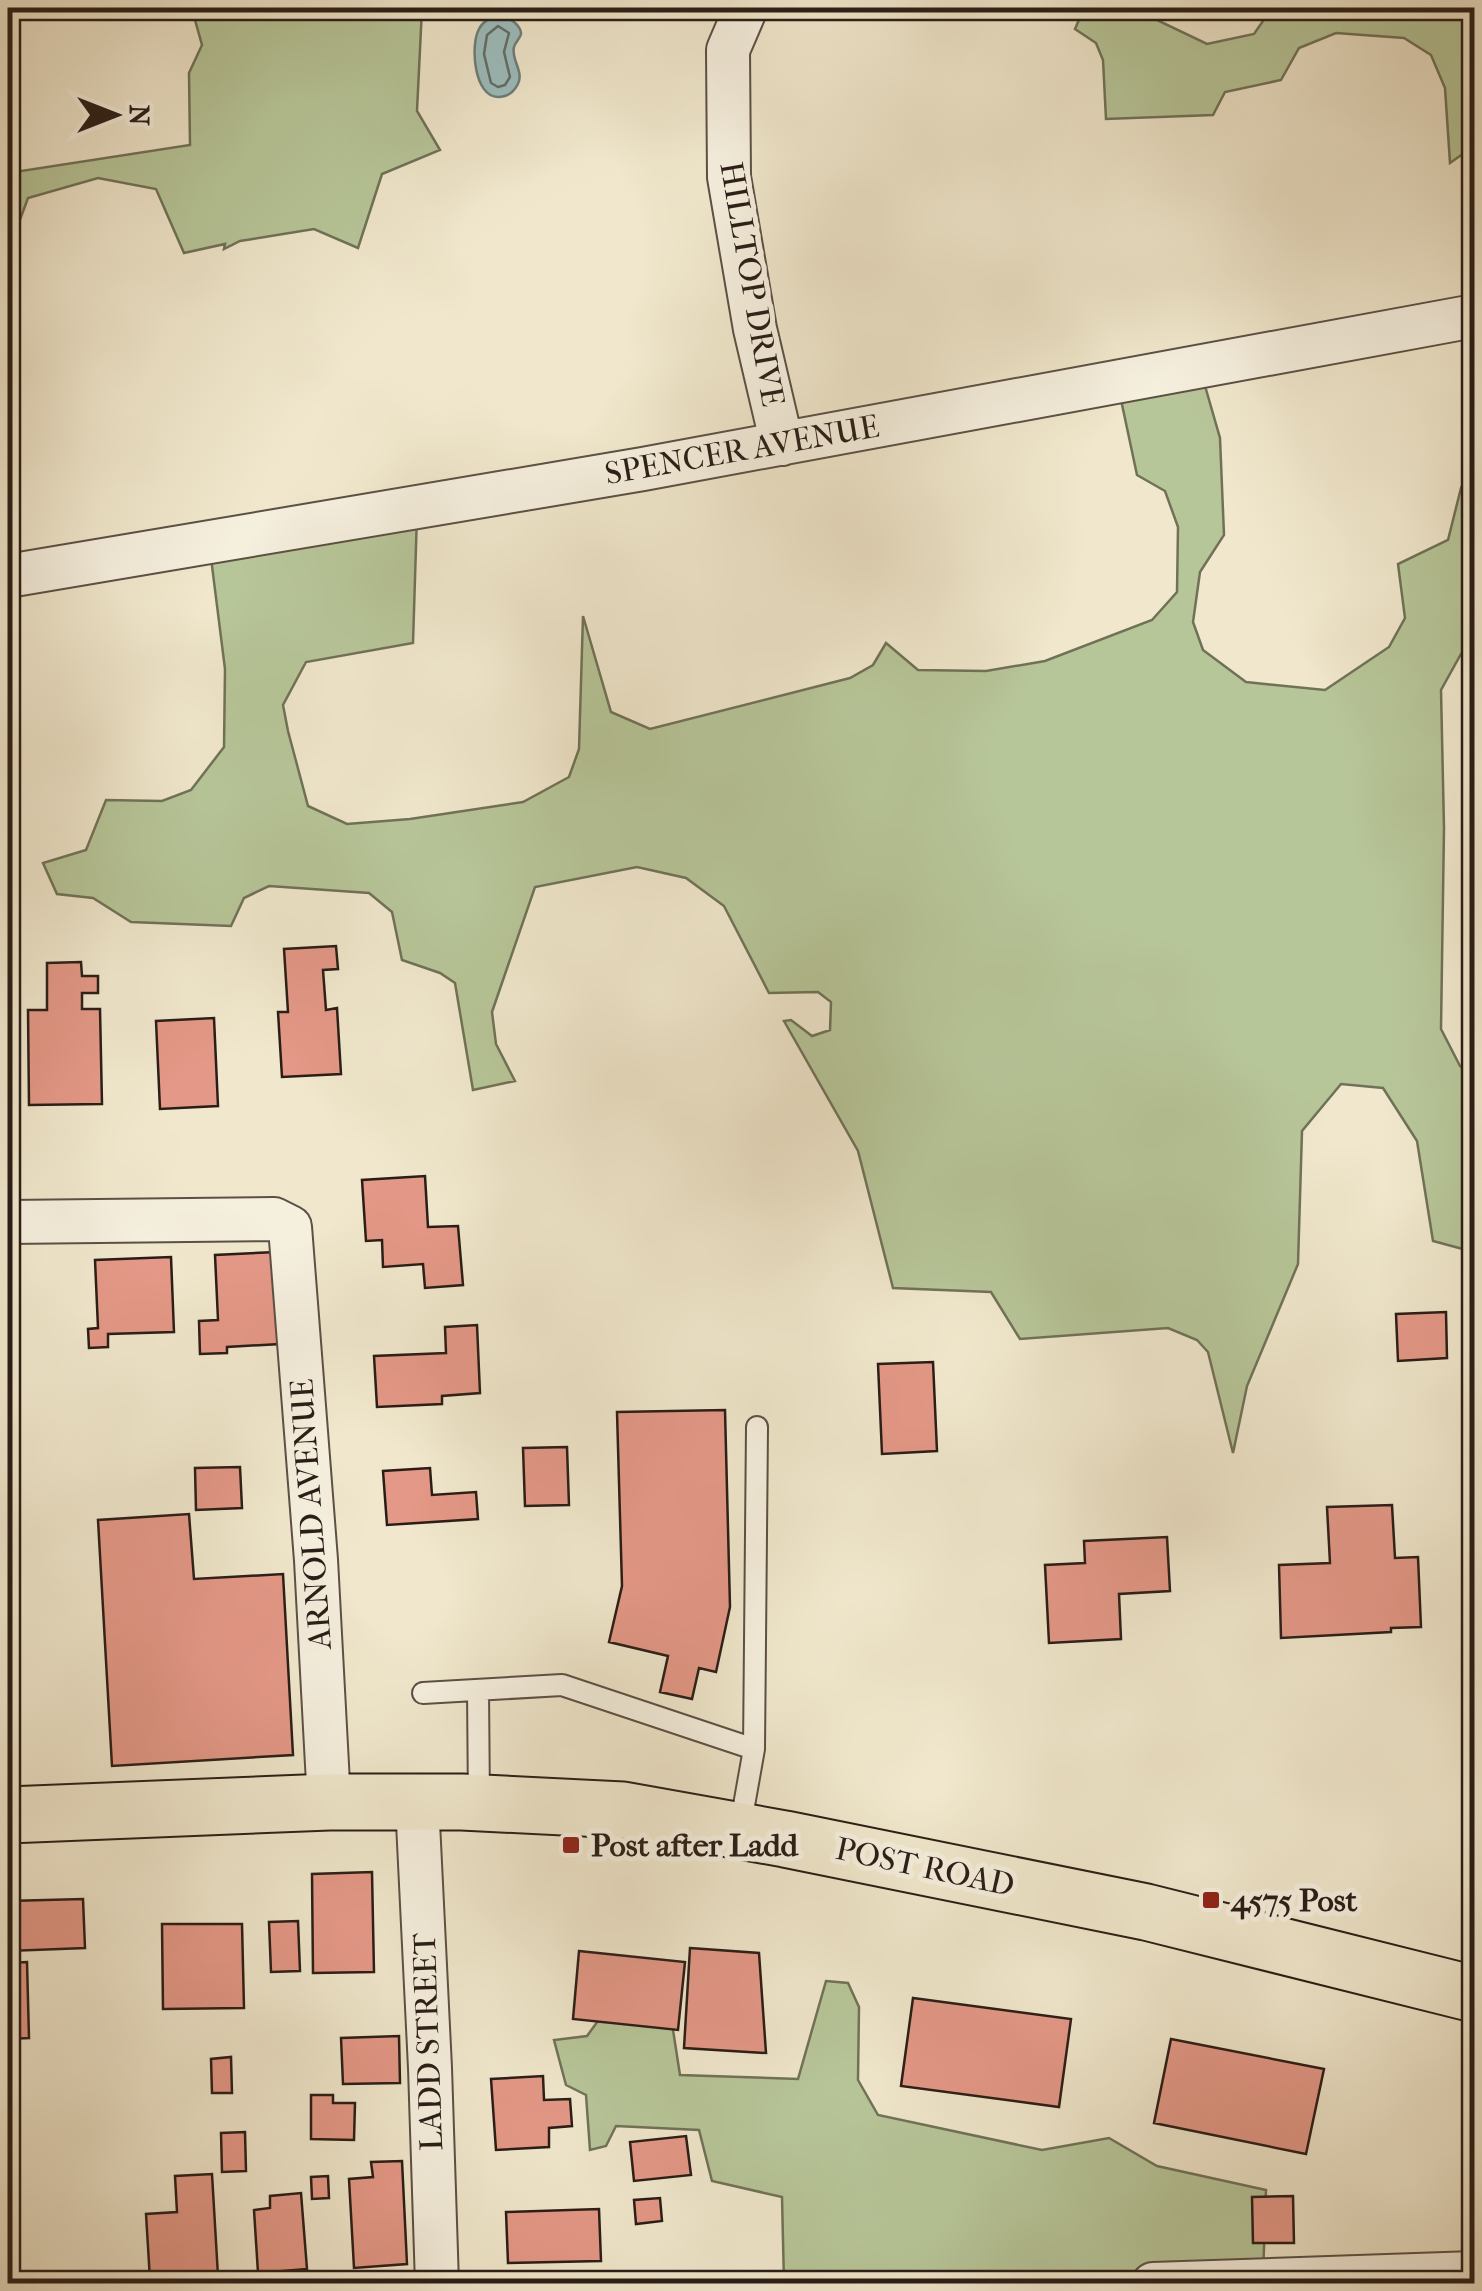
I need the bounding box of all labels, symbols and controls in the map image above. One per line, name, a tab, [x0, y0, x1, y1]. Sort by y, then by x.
north arrow	[65, 65, 165, 165]
text: N	[123, 104, 156, 126]
street label: HILLTOP DRIVE	[712, 159, 792, 409]
street label: SPENCER AVENUE	[602, 408, 882, 492]
street label: ARNOLD AVENUE	[283, 1377, 339, 1653]
place label: Post after Ladd	[591, 1827, 800, 1864]
street label: POST ROAD	[832, 1830, 1018, 1904]
marker: Post after Ladd	[560, 1834, 582, 1856]
place label: 4575 Post	[1230, 1882, 1358, 1920]
marker: 4575 Post	[1200, 1889, 1222, 1911]
street label: LADD STREET	[406, 1932, 450, 2151]

